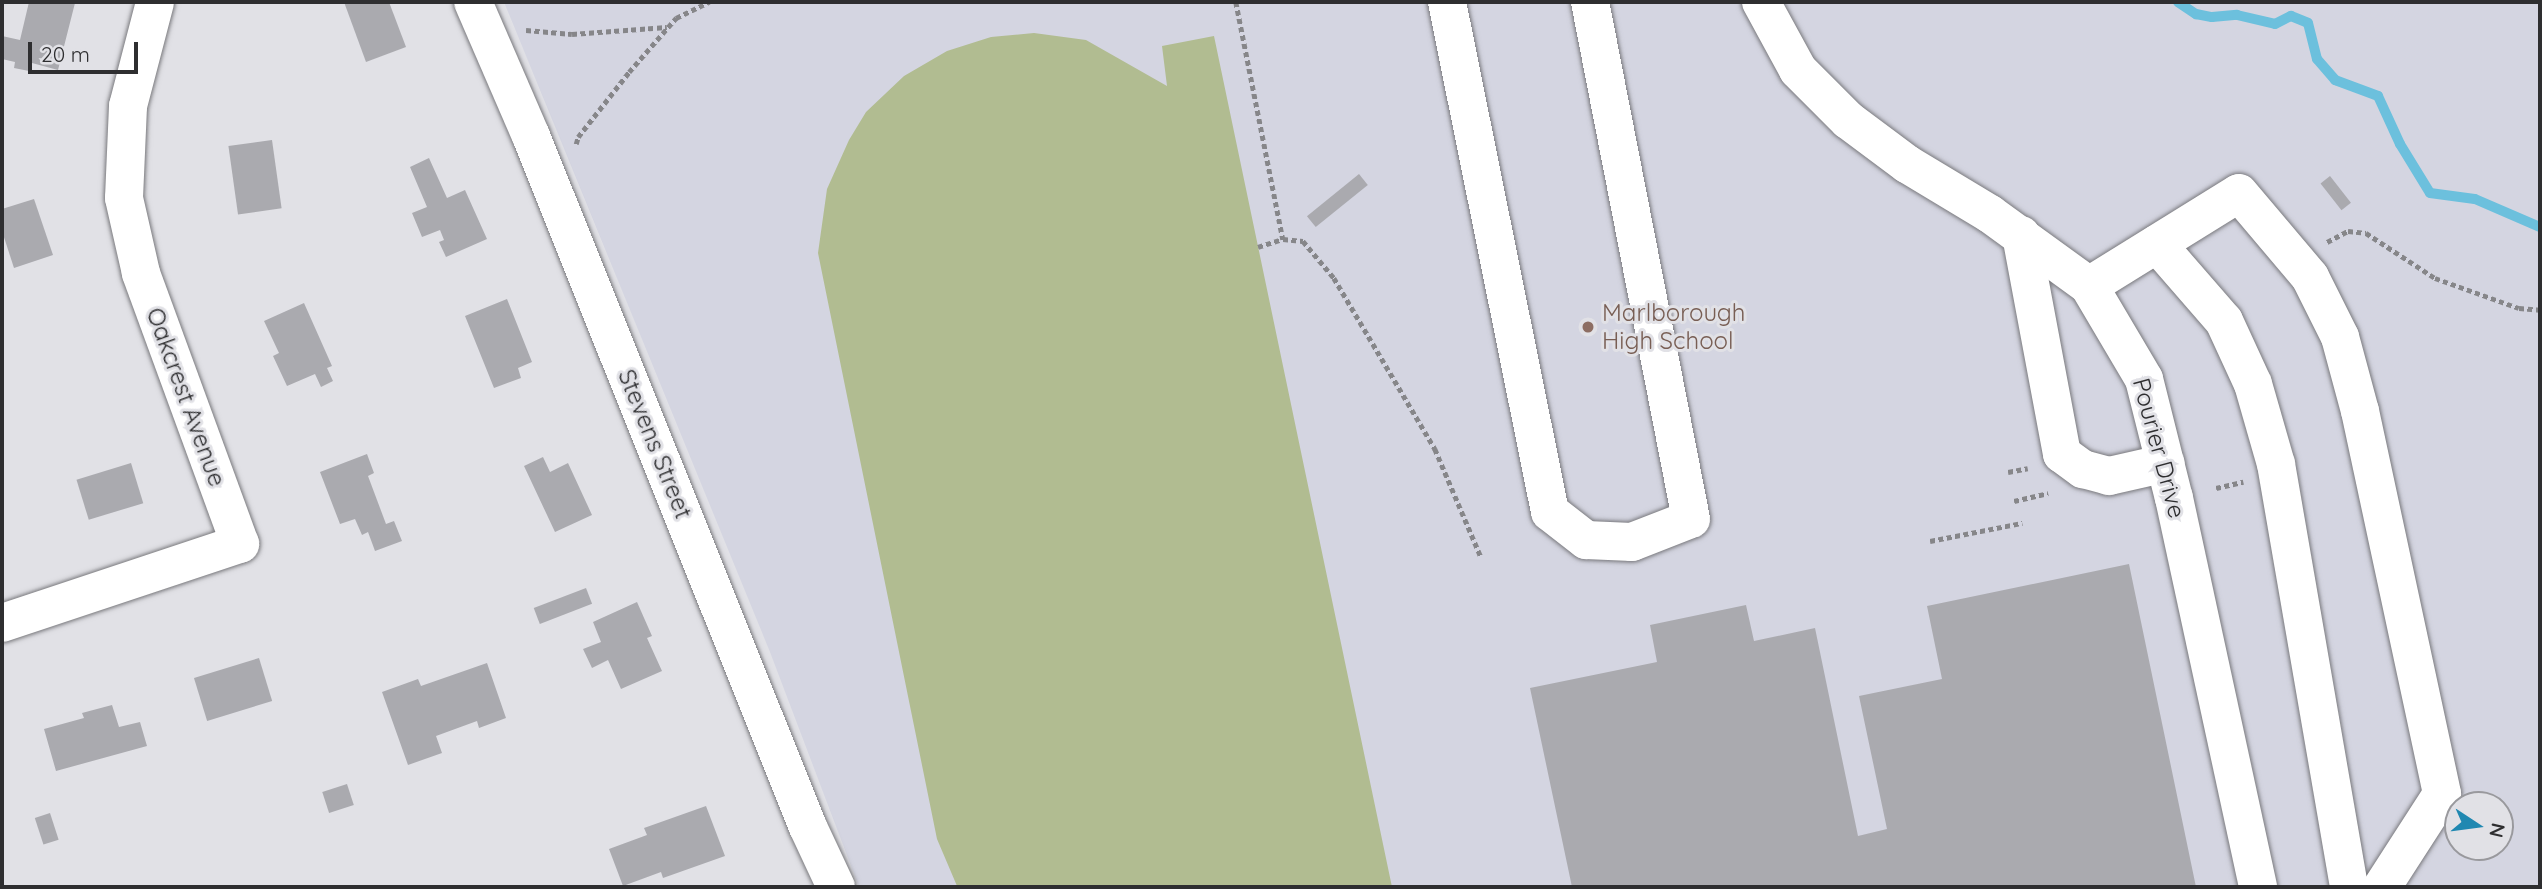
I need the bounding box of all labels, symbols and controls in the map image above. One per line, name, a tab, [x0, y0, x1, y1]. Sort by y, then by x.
scale bar	[32, 28, 142, 72]
text: 20 m	[41, 41, 90, 67]
place label: Marlborough High School	[1602, 299, 1745, 355]
street label: Oakcrest Avenue	[140, 304, 232, 490]
marker: Marlborough High School	[1580, 319, 1596, 335]
street label: Stevens Street	[612, 365, 698, 523]
street label: Pourier Drive	[2126, 375, 2192, 521]
north arrow	[2444, 791, 2514, 861]
text: N	[2484, 821, 2511, 840]

